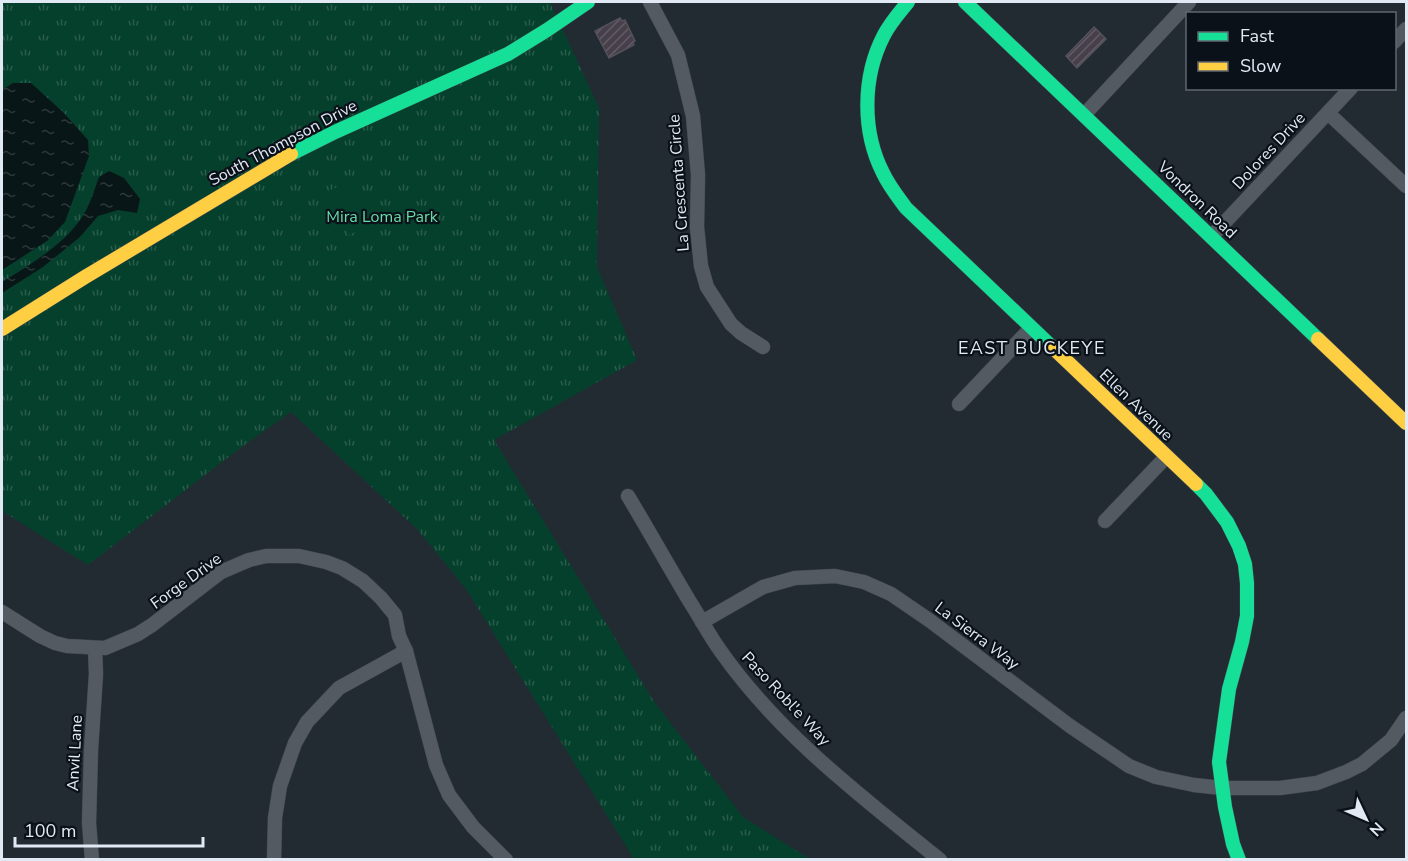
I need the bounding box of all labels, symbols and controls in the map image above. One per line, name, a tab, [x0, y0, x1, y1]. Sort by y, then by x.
legend	[1186, 12, 1396, 90]
text: Fast	[1240, 24, 1275, 48]
text: Slow	[1240, 54, 1281, 78]
street label: South Thompson Drive	[205, 95, 361, 191]
street label: Dolores Drive	[1227, 108, 1311, 194]
street label: La Crescenta Circle	[663, 114, 695, 252]
street label: Vondron Road	[1152, 156, 1241, 243]
park label: Mira Loma Park	[326, 206, 439, 228]
district label: EAST BUCKEYE	[958, 336, 1106, 360]
street label: Ellen Avenue	[1094, 364, 1178, 446]
street label: Forge Drive	[146, 548, 226, 614]
street label: La Sierra Way	[930, 597, 1024, 676]
street label: Paso Robl'e Way	[737, 647, 836, 751]
street label: Anvil Lane	[62, 714, 88, 792]
north arrow	[1336, 789, 1396, 849]
scale bar	[15, 810, 202, 848]
text: N	[1364, 817, 1388, 841]
text: 100 m	[24, 819, 76, 843]

